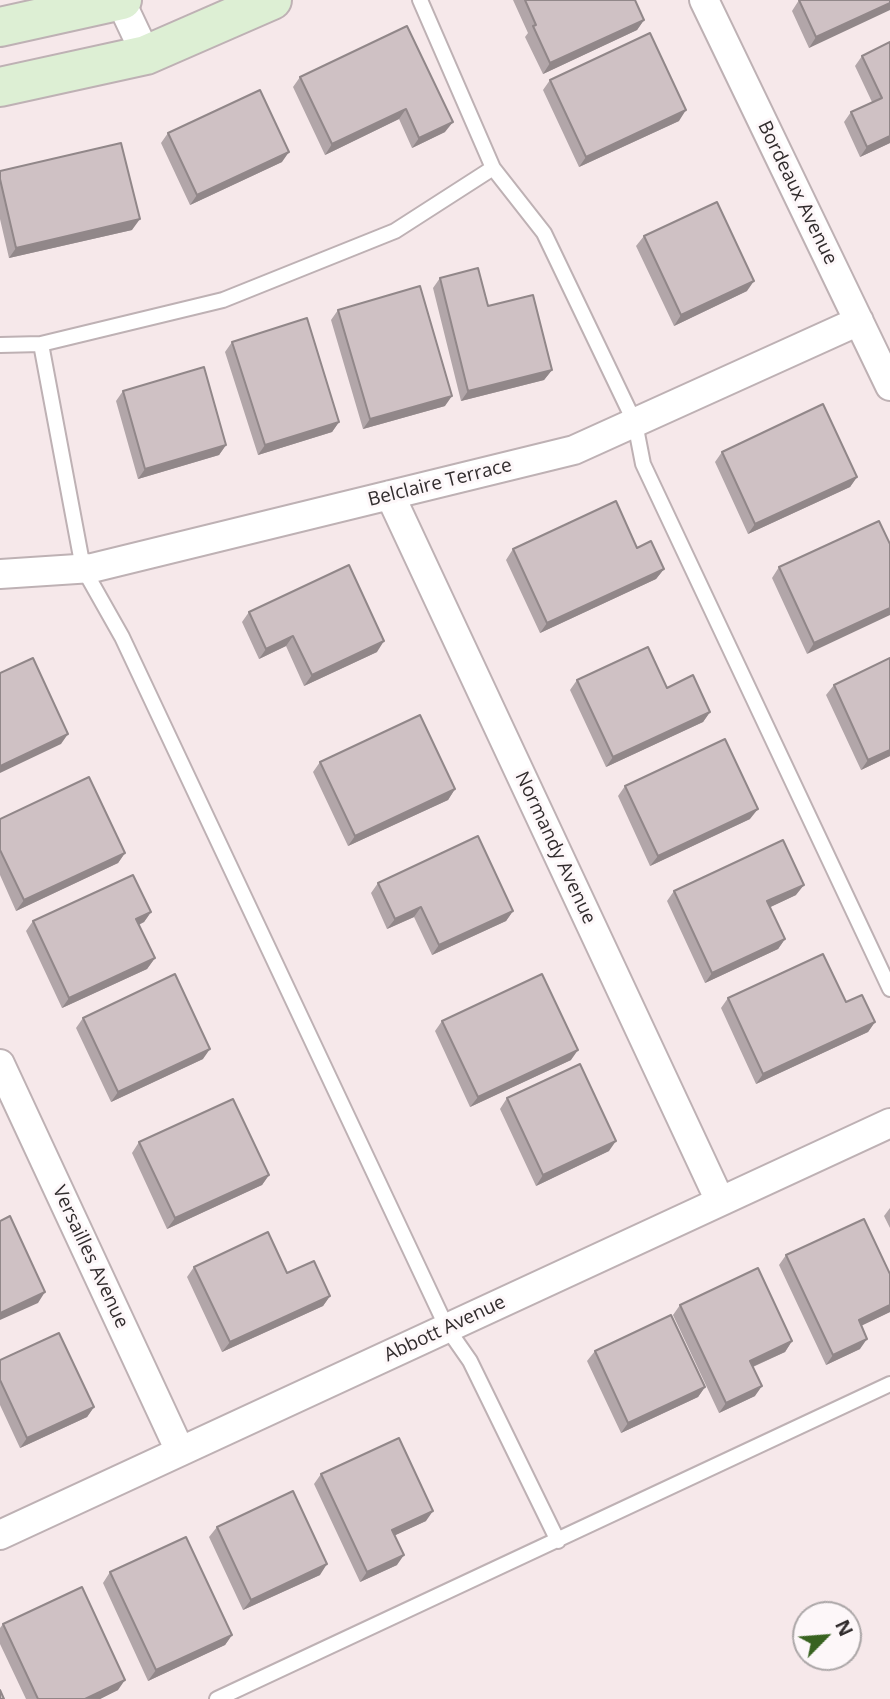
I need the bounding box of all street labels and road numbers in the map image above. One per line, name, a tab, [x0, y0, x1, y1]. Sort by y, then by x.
street label: Bordeaux Avenue	[752, 117, 842, 269]
street label: Belclaire Terrace	[366, 454, 514, 512]
street label: Normandy Avenue	[510, 768, 600, 928]
street label: Versailles Avenue	[47, 1182, 133, 1332]
street label: Abbott Avenue	[381, 1291, 509, 1367]

